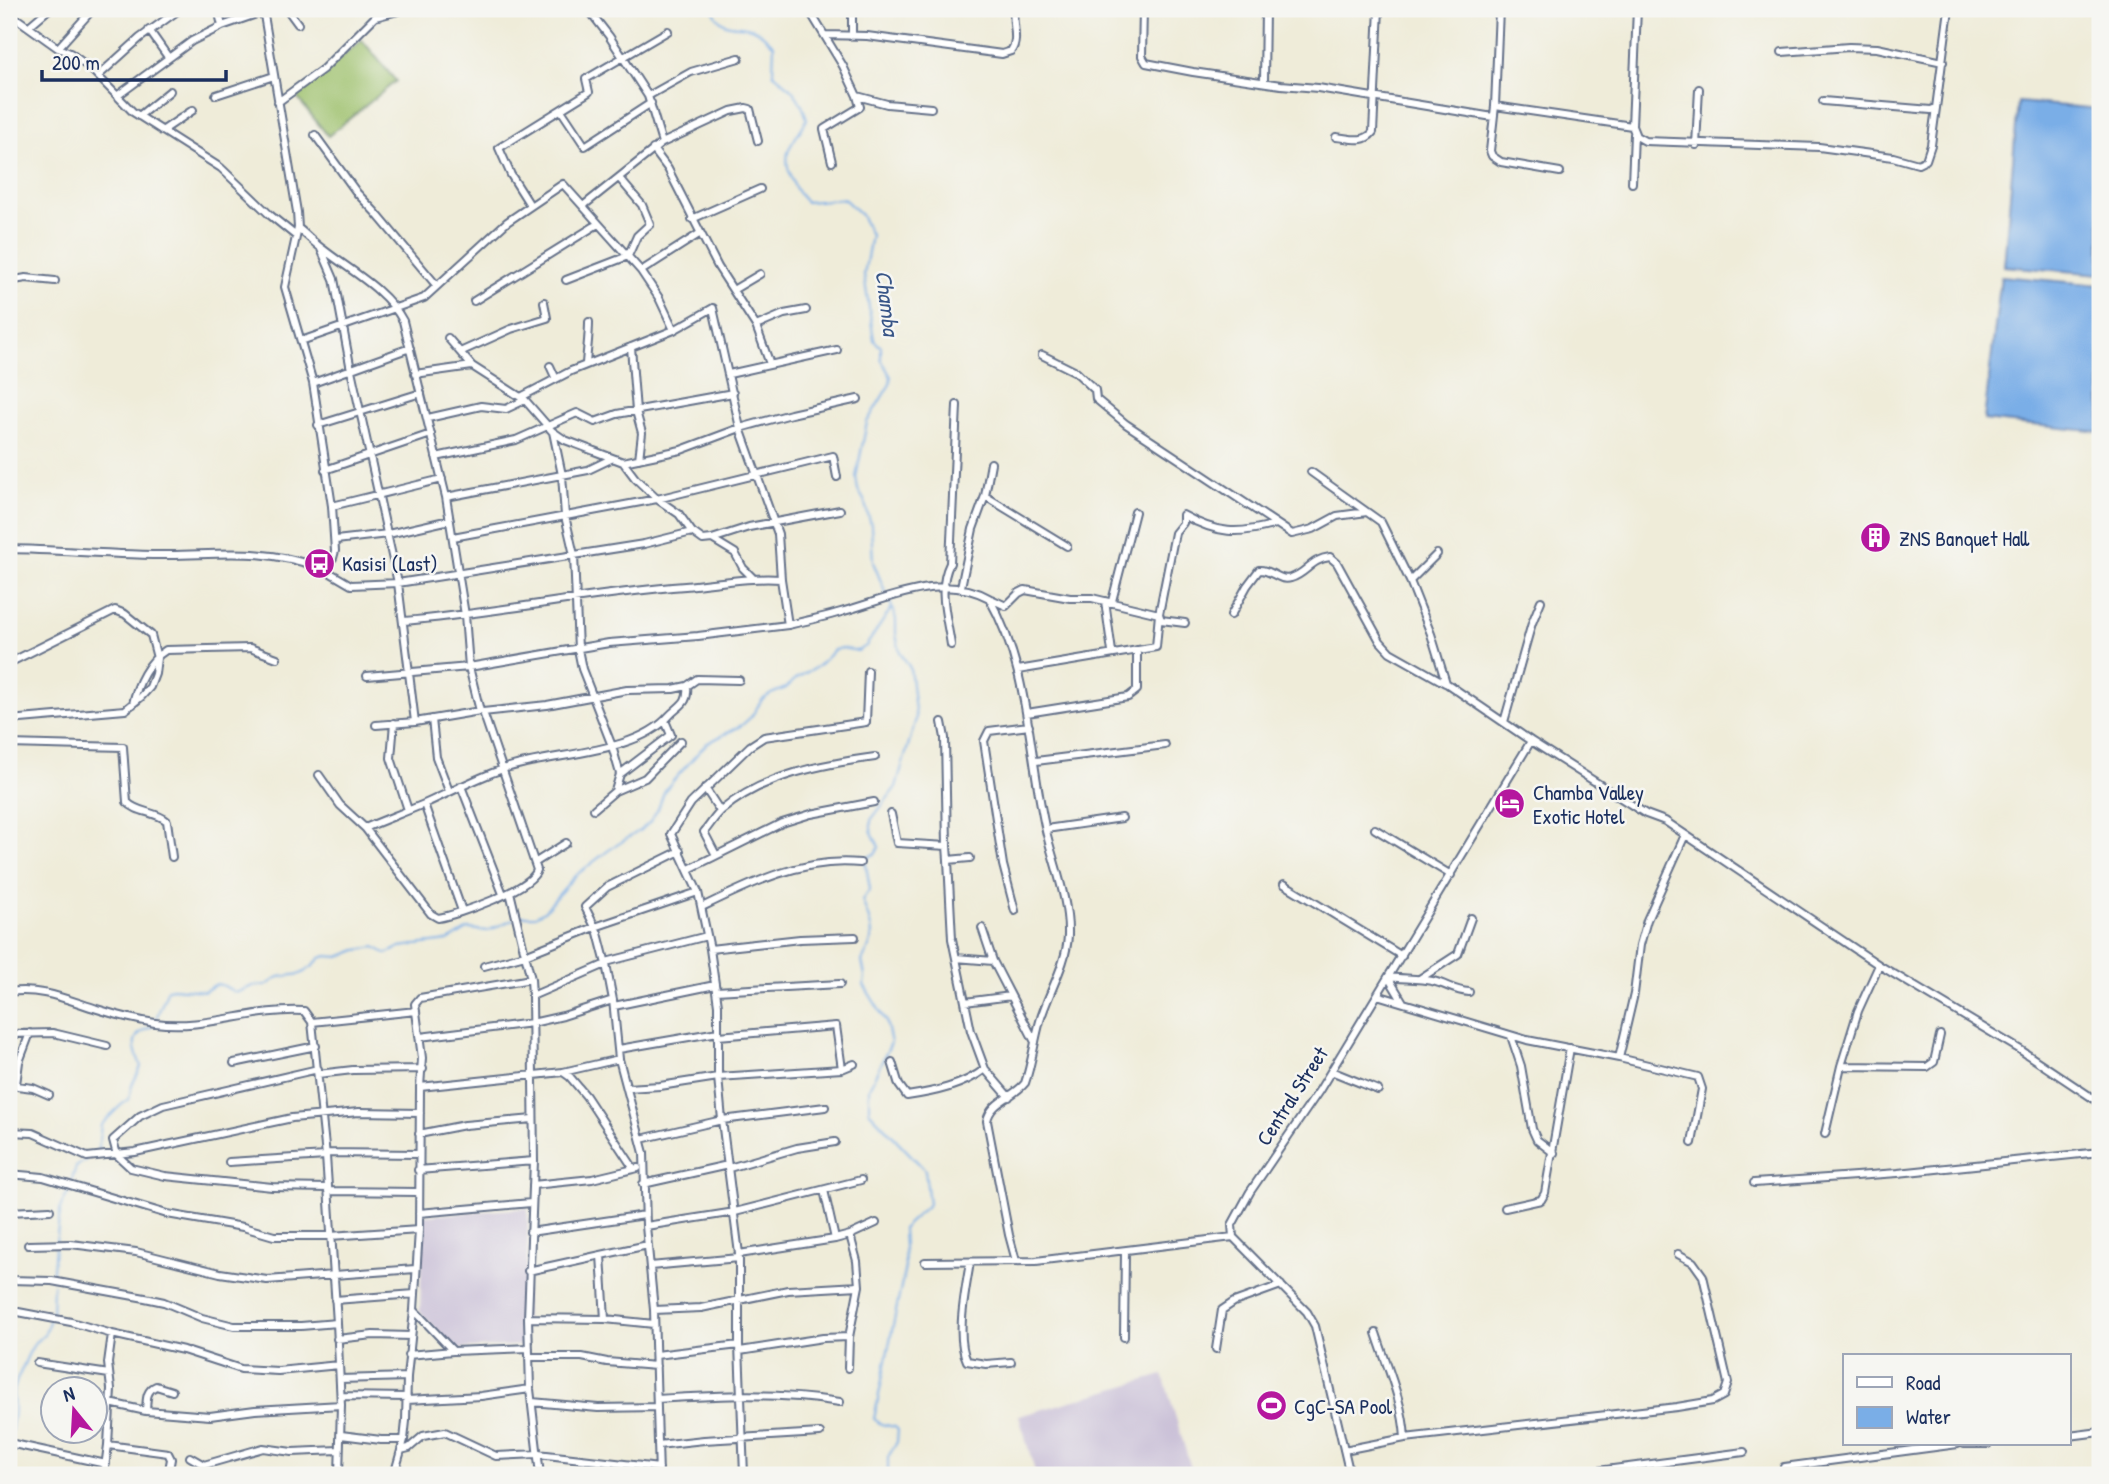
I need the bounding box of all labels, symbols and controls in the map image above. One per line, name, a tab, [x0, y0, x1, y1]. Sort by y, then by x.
scale bar	[42, 38, 226, 82]
text: 200 m	[52, 48, 100, 77]
water label: Chamba	[869, 269, 908, 339]
building icon: ZNS Banquet Hall	[1859, 521, 1893, 555]
place label: ZNS Banquet Hall	[1899, 524, 2030, 553]
bus stop icon: Kasisi (Last)	[302, 546, 336, 580]
place label: Kasisi (Last)	[342, 549, 438, 578]
place label: Chamba Valley Exotic Hotel	[1533, 778, 1644, 831]
hotel icon: Chamba Valley Exotic Hotel	[1493, 787, 1527, 821]
street label: Central Street	[1249, 1040, 1335, 1151]
legend	[1843, 1354, 2070, 1446]
text: Road	[1906, 1368, 1940, 1397]
north arrow	[38, 1376, 108, 1446]
text: N	[60, 1380, 78, 1408]
sports icon: CgC-SA Pool	[1254, 1389, 1288, 1423]
place label: CgC-SA Pool	[1294, 1392, 1393, 1421]
text: Water	[1906, 1402, 1951, 1431]

